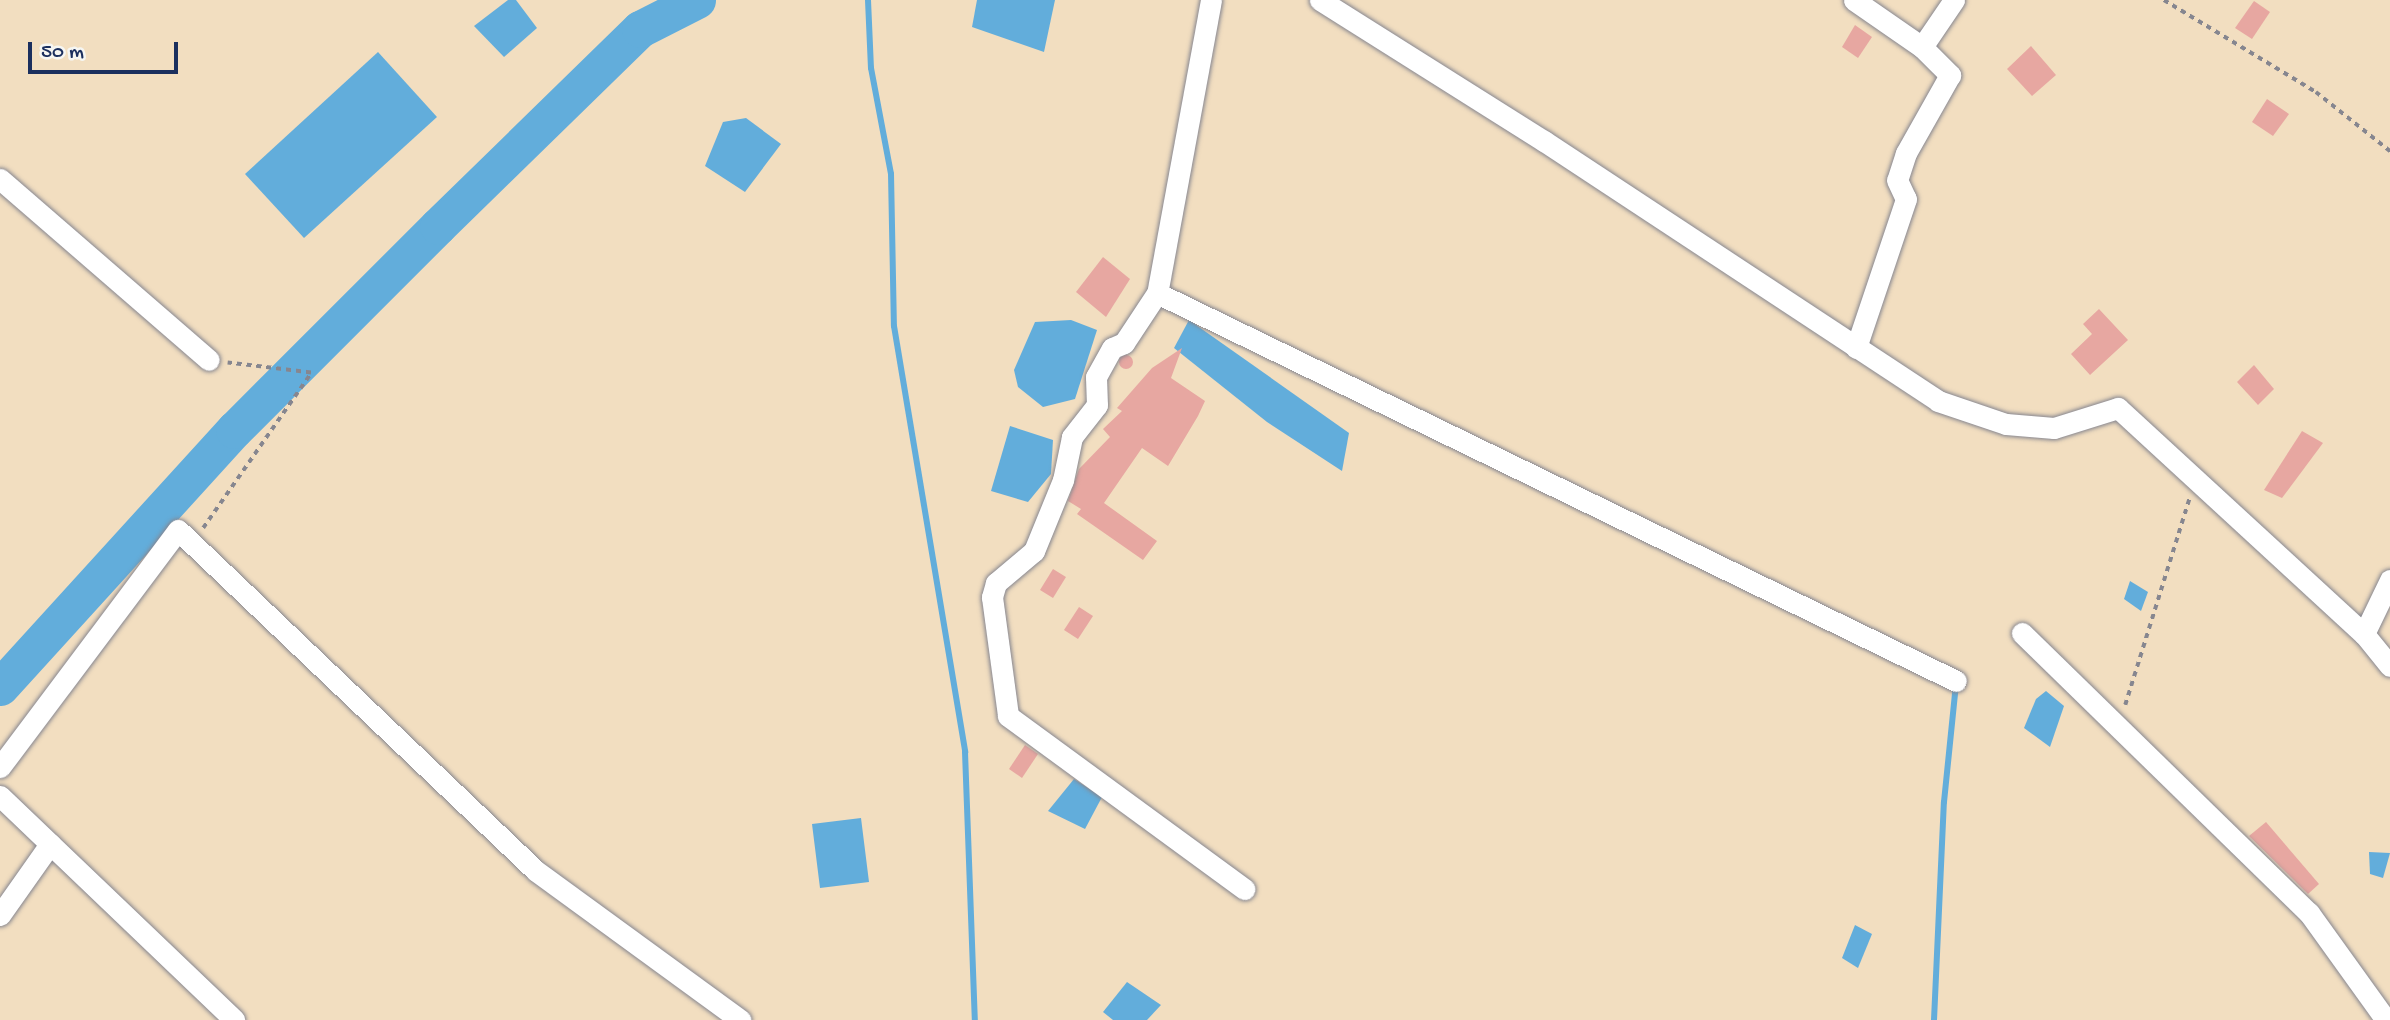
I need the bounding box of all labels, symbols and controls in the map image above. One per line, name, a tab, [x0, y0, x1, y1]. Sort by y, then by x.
scale bar	[32, 28, 182, 72]
text: 50 m	[41, 41, 84, 66]

